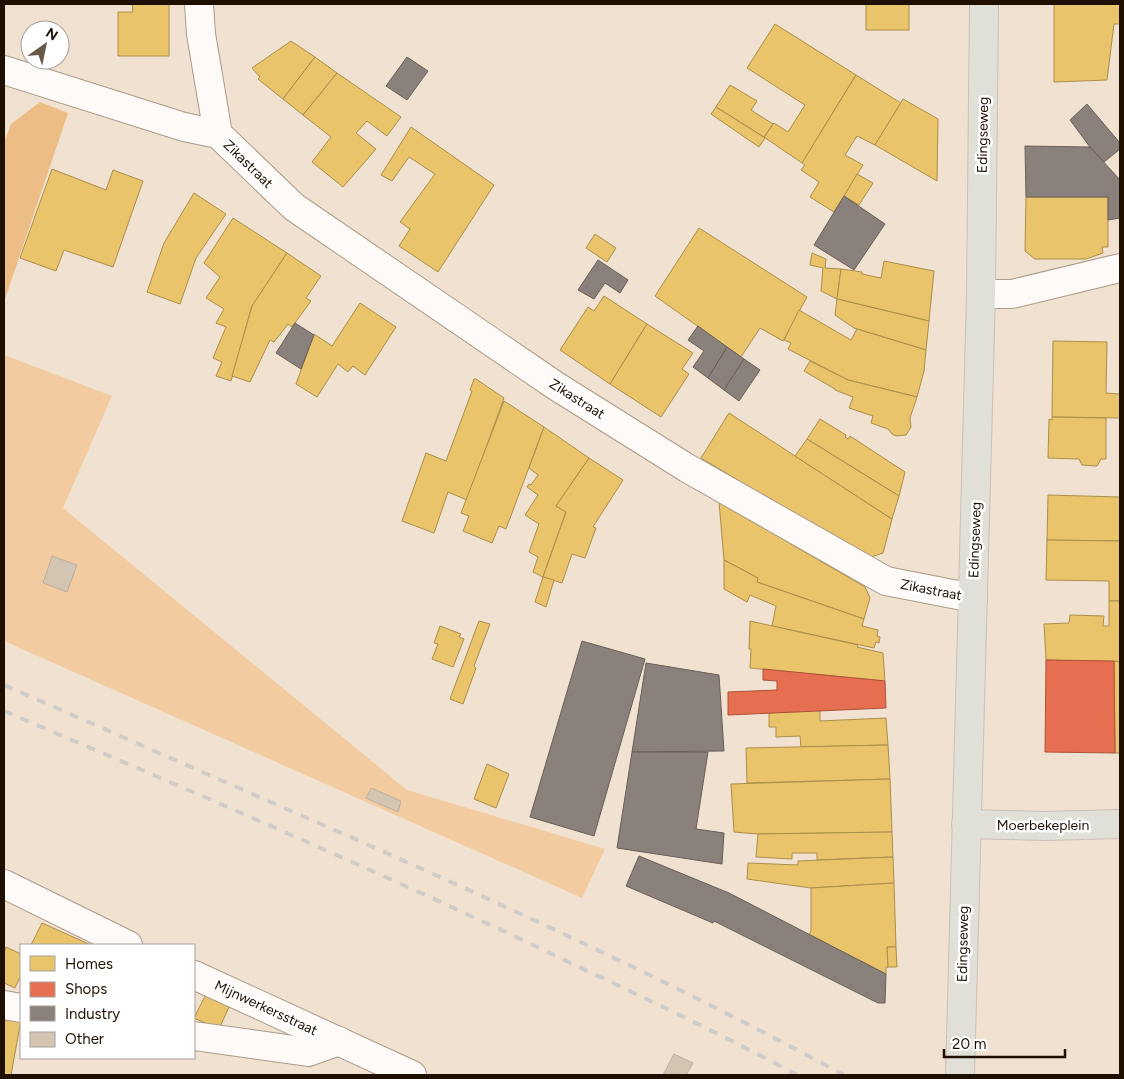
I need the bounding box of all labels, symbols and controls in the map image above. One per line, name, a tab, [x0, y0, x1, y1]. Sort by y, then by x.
north arrow	[20, 20, 70, 70]
text: N	[43, 24, 61, 45]
street label: Edingseweg	[974, 97, 992, 173]
street label: Zikastraat	[220, 136, 276, 192]
street label: Zikastraat	[546, 375, 608, 423]
street label: Edingseweg	[965, 502, 985, 578]
street label: Zikastraat	[899, 576, 963, 604]
street label: Moerbekeplein	[997, 817, 1089, 834]
street label: Edingseweg	[954, 906, 972, 982]
legend	[20, 944, 195, 1059]
text: Homes	[65, 955, 113, 973]
street label: Mijnwerkersstraat	[212, 977, 320, 1039]
text: Shops	[65, 980, 107, 998]
text: Industry	[65, 1005, 120, 1023]
scale bar	[944, 1026, 1065, 1058]
text: Other	[65, 1030, 104, 1048]
text: 20 m	[952, 1035, 986, 1053]

